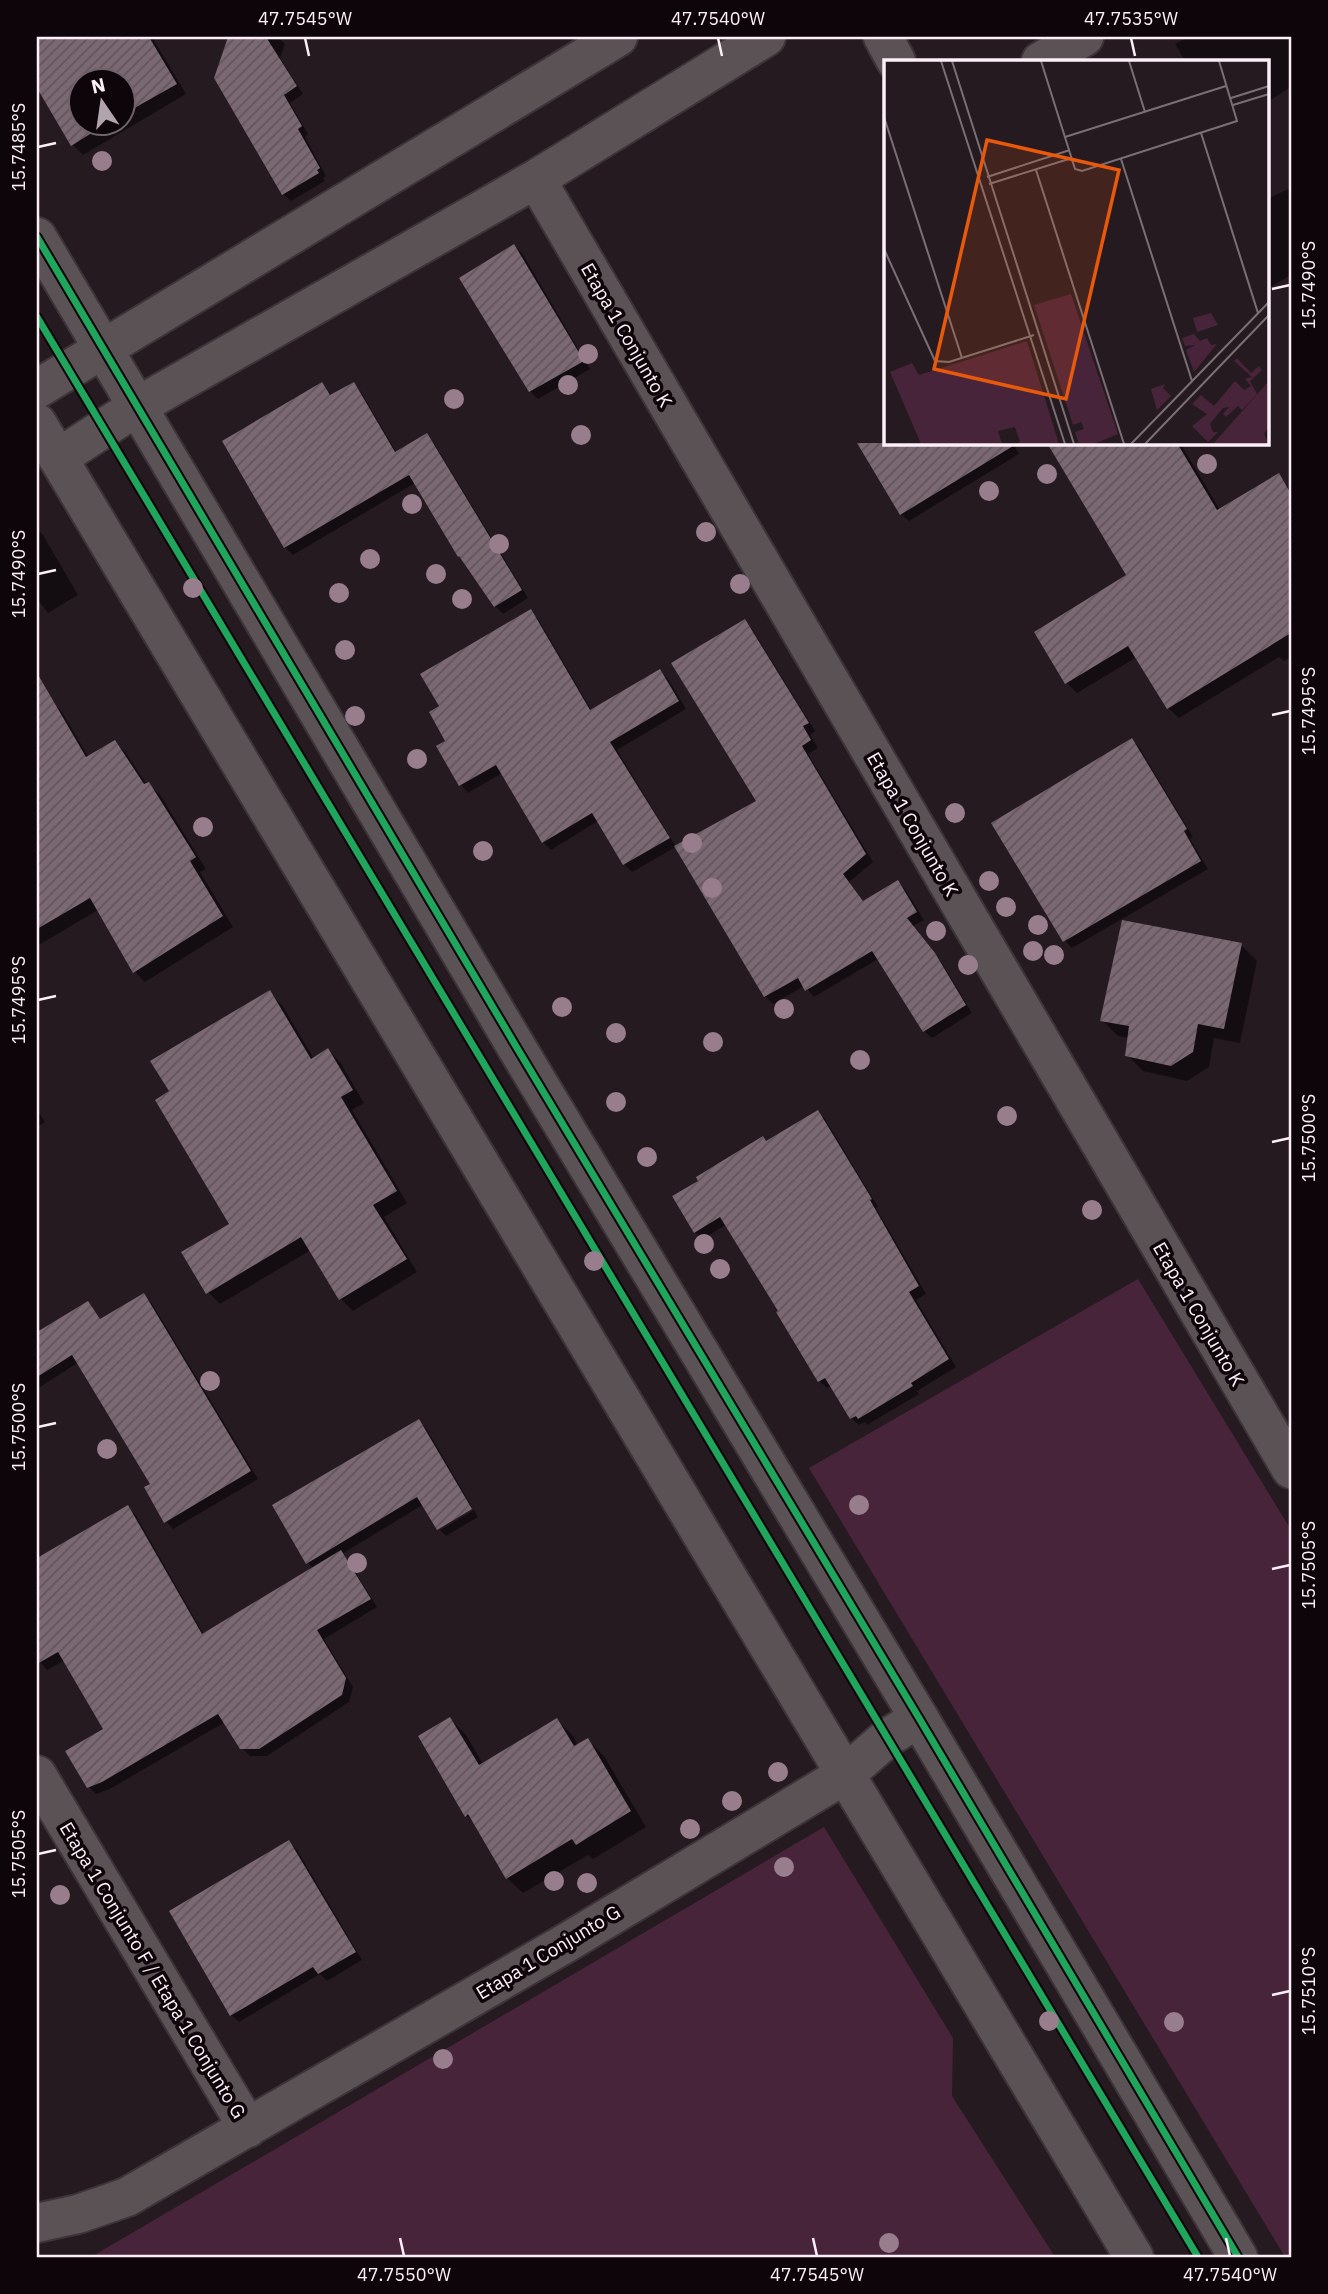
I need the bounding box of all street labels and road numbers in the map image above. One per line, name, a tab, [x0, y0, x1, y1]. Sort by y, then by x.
street label: Etapa 1 Conjunto K	[576, 259, 678, 411]
street label: Etapa 1 Conjunto K	[862, 748, 964, 900]
street label: Etapa 1 Conjunto K	[1148, 1238, 1250, 1390]
street label: Etapa 1 Conjunto F / Etapa 1 Conjunto G	[55, 1817, 251, 2123]
street label: Etapa 1 Conjunto G	[472, 1900, 624, 2004]

